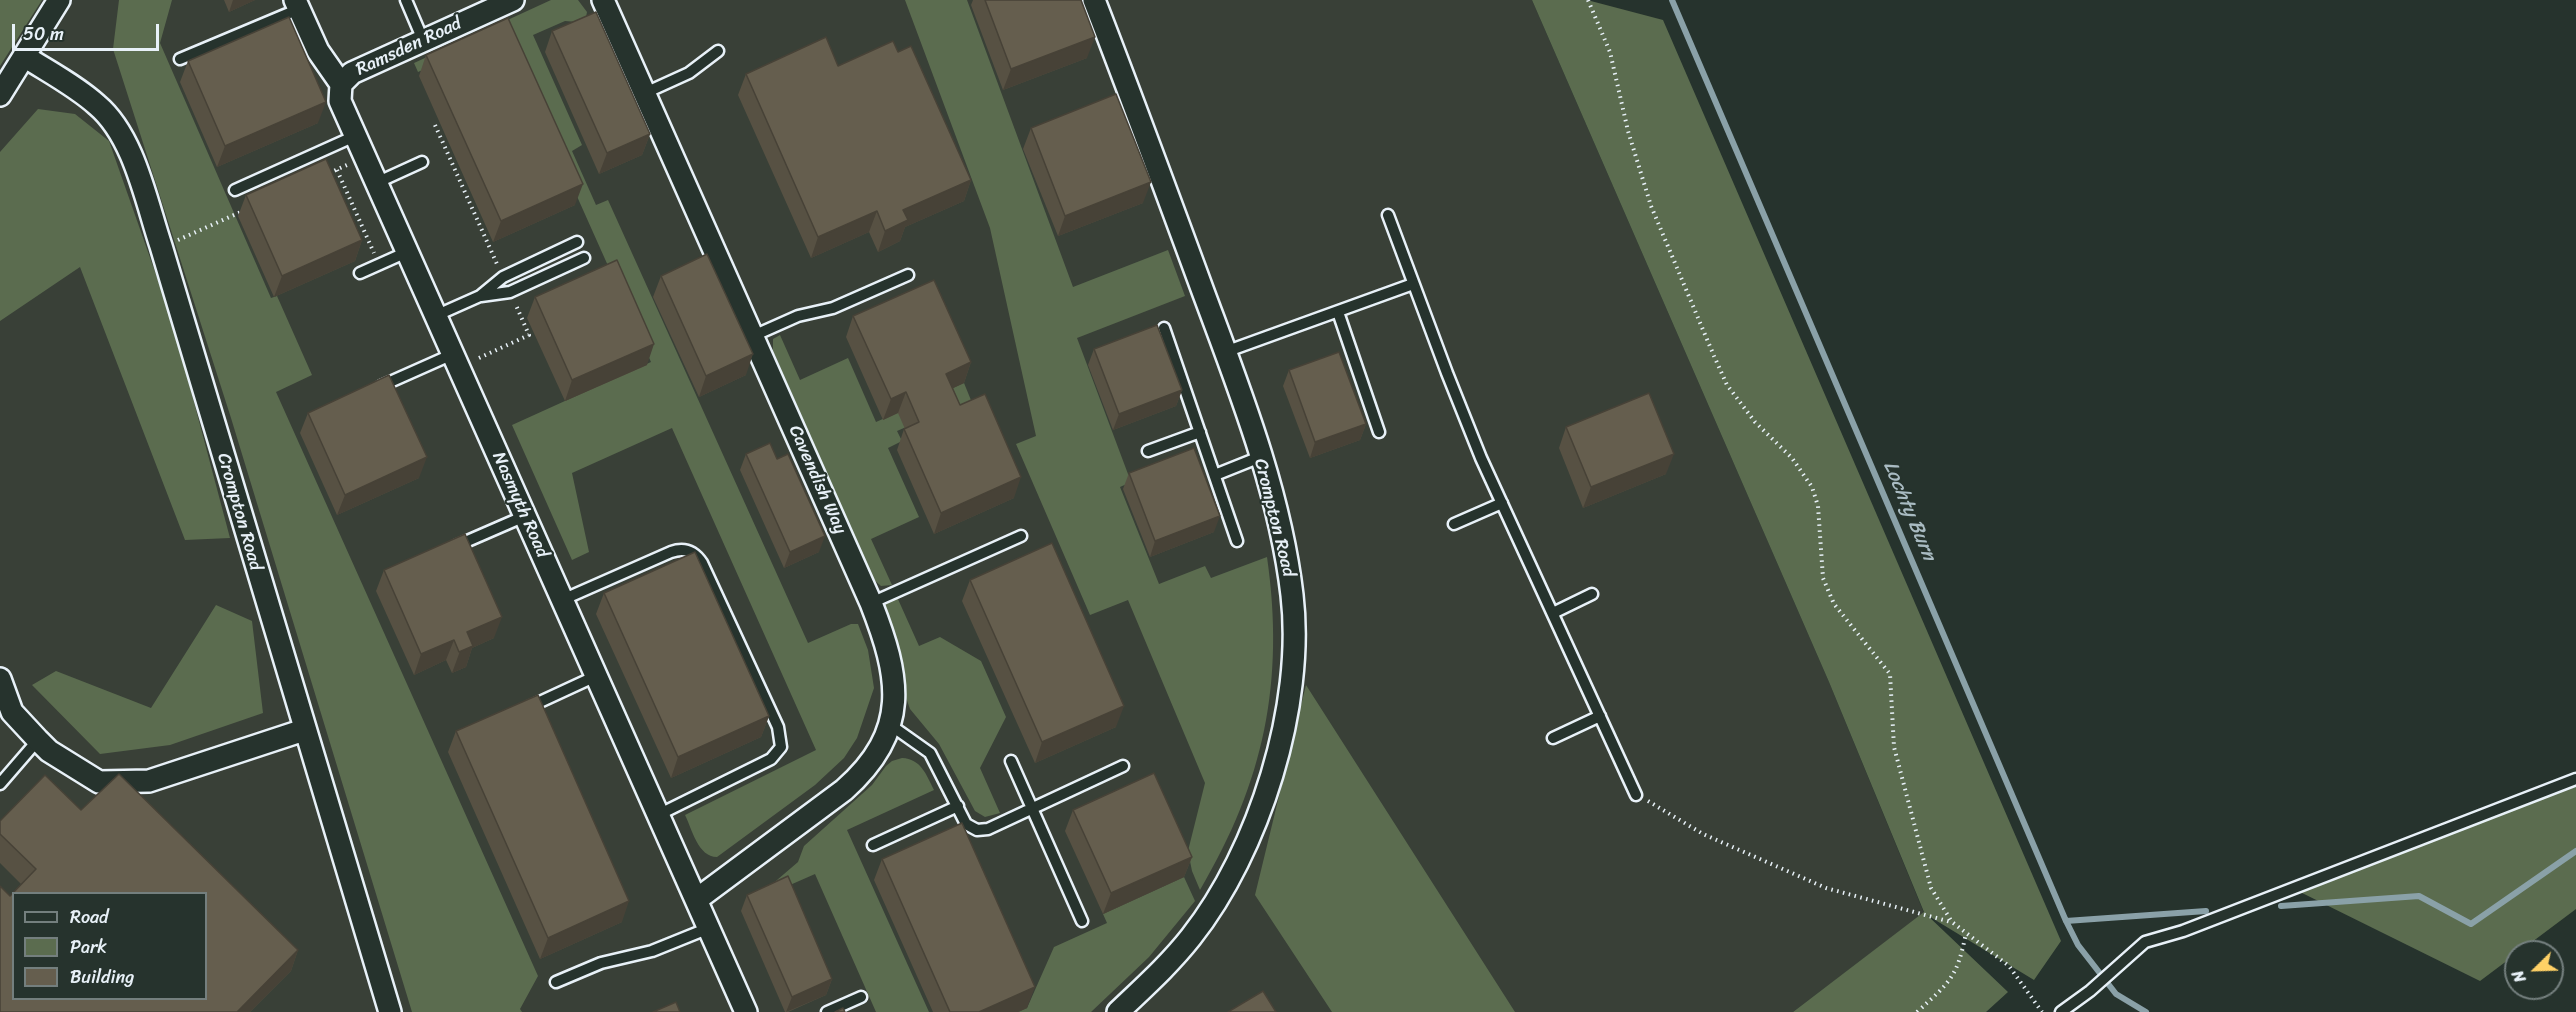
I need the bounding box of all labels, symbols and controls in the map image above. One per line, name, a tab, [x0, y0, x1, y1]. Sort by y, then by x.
scale bar	[15, 12, 162, 50]
street label: Ramsden Road	[353, 13, 465, 81]
text: 50 m	[23, 18, 64, 50]
street label: Cavendish Way	[783, 422, 851, 538]
street label: Nasmyth Road	[487, 449, 553, 561]
street label: Crompton Road	[212, 451, 266, 573]
street label: Crompton Road	[1249, 457, 1299, 579]
water label: Lochty Burn	[1877, 458, 1941, 564]
legend	[12, 892, 207, 1000]
text: Road	[70, 901, 109, 933]
text: Park	[70, 931, 107, 963]
north arrow	[2504, 940, 2564, 1000]
text: Building	[70, 961, 134, 993]
text: N	[2503, 966, 2534, 987]

